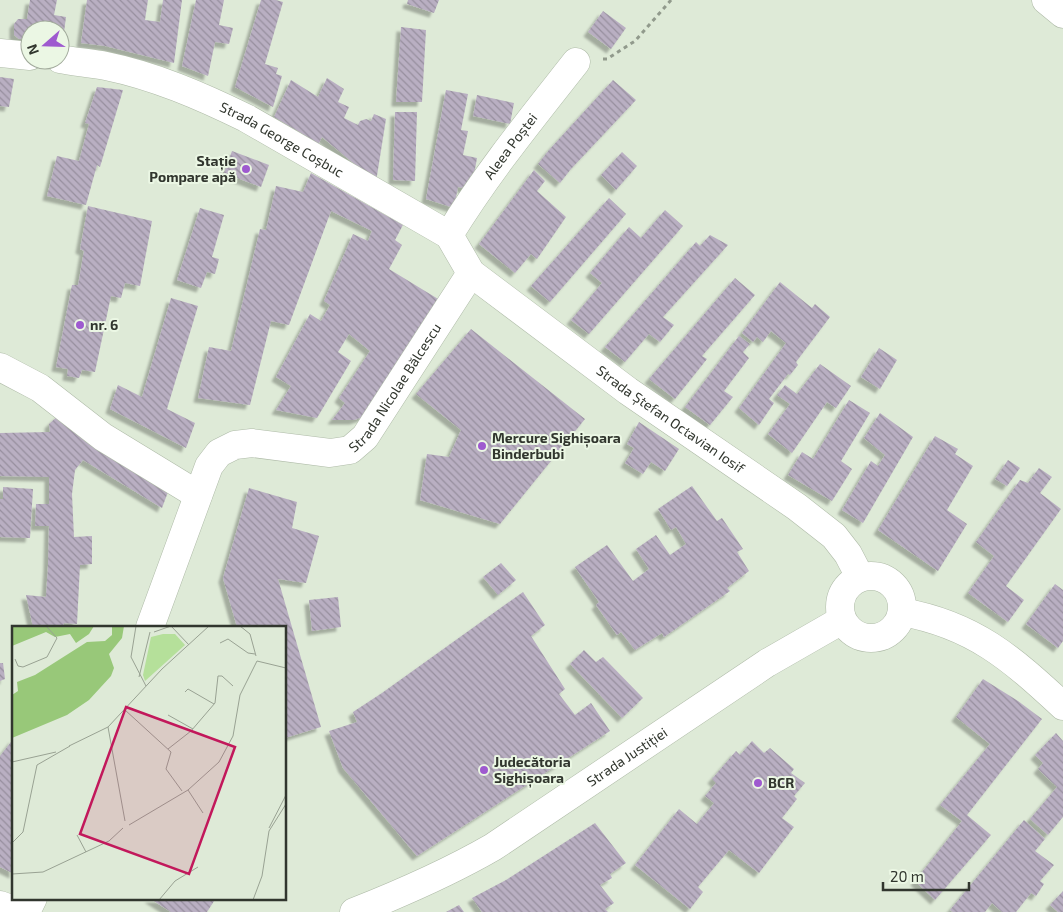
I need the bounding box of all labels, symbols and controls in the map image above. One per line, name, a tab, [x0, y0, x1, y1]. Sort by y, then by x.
north arrow	[20, 20, 70, 70]
text: N	[23, 42, 42, 57]
street label: Strada George Coșbuc	[217, 98, 347, 181]
street label: Aleea Poștei	[480, 110, 541, 182]
place label: Stație Pompare apă	[149, 152, 236, 185]
marker: Stație Pompare apă	[240, 163, 252, 175]
place label: nr. 6	[90, 316, 118, 333]
marker: nr. 6	[74, 319, 86, 331]
street label: Strada Nicolae Bălcescu	[345, 320, 444, 455]
street label: Strada Ștefan Octavian Iosif	[593, 361, 749, 477]
place label: Mercure Sighișoara Binderbubi	[492, 429, 621, 462]
marker: Mercure Sighișoara Binderbubi	[476, 440, 488, 452]
inset map	[12, 626, 286, 900]
street label: Strada Justiției	[583, 723, 670, 790]
place label: Judecătoria Sighișoara	[494, 753, 571, 788]
marker: Judecătoria Sighișoara	[478, 764, 490, 776]
place label: BCR	[768, 774, 794, 791]
marker: BCR	[752, 777, 764, 789]
scale bar	[883, 860, 969, 892]
text: 20 m	[890, 867, 924, 885]

